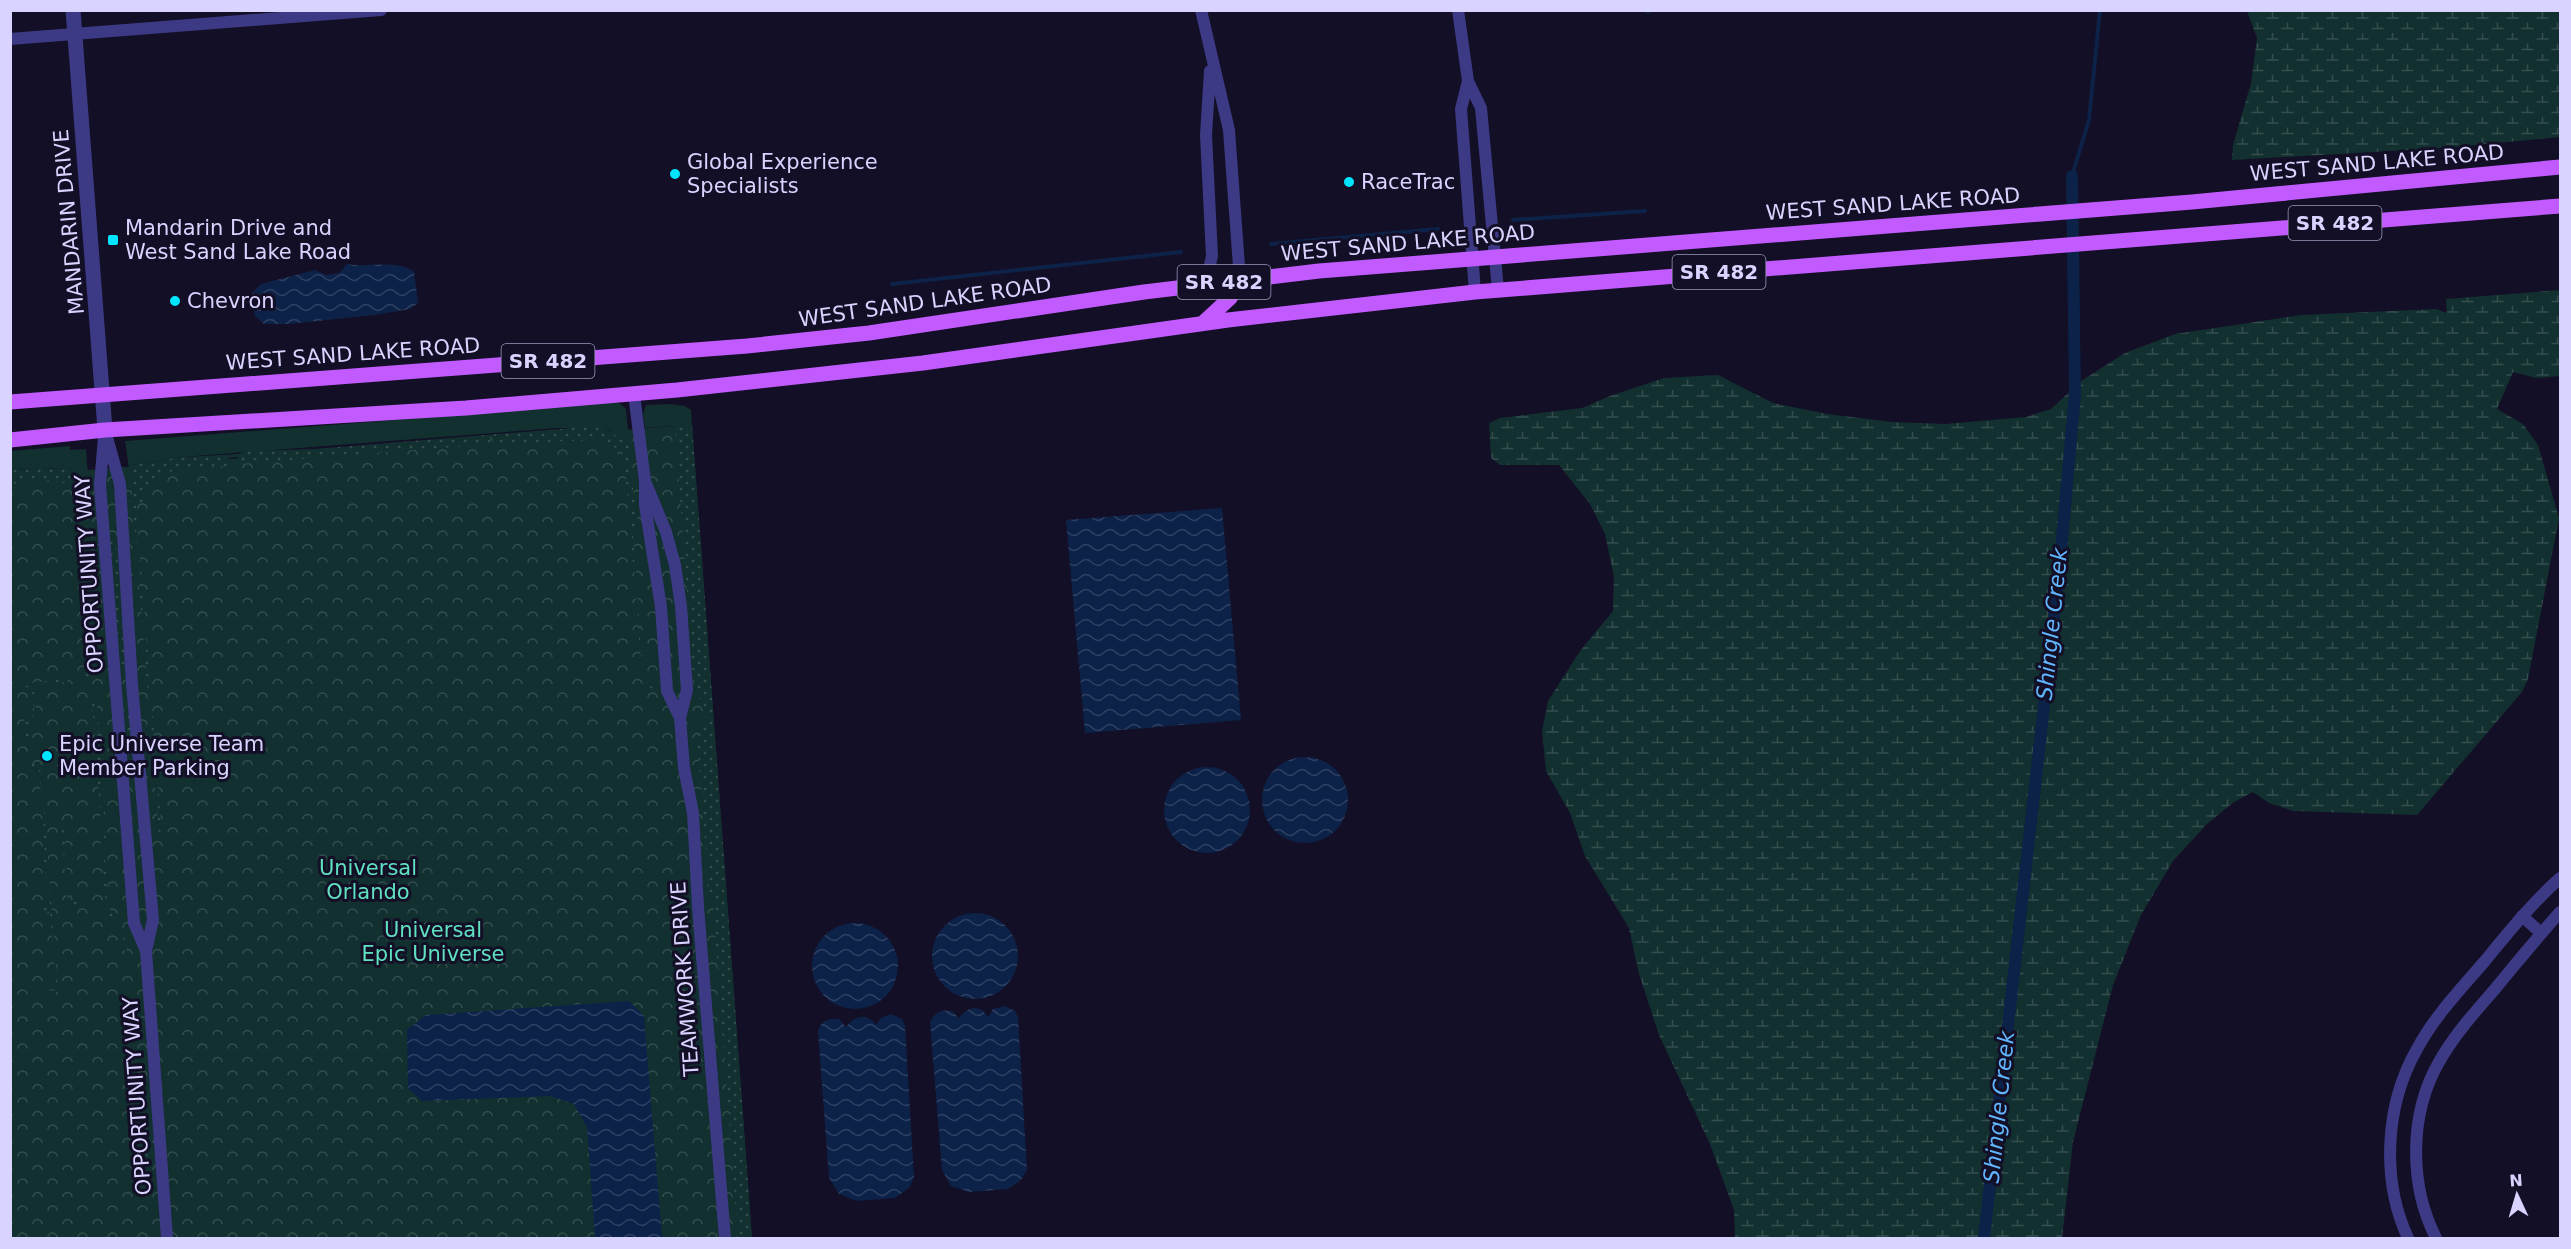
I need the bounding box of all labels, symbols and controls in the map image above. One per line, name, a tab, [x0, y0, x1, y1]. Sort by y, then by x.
street label: MANDARIN DRIVE	[49, 128, 89, 316]
street label: WEST SAND LAKE ROAD	[2249, 140, 2505, 186]
place label: Global Experience Specialists	[687, 150, 878, 198]
marker: Global Experience Specialists	[668, 167, 682, 181]
place label: RaceTrac	[1361, 170, 1455, 194]
marker: RaceTrac	[1342, 175, 1356, 189]
street label: WEST SAND LAKE ROAD	[1765, 183, 2021, 225]
road number: SR 482	[2288, 206, 2382, 240]
place label: Mandarin Drive and West Sand Lake Road	[125, 216, 351, 264]
street label: WEST SAND LAKE ROAD	[1280, 220, 1536, 266]
marker: Mandarin Drive and West Sand Lake Road	[106, 233, 120, 247]
road number: SR 482	[1672, 255, 1766, 289]
road number: SR 482	[1178, 265, 1270, 299]
street label: WEST SAND LAKE ROAD	[797, 272, 1053, 332]
place label: Chevron	[187, 289, 275, 313]
marker: Chevron	[168, 294, 182, 308]
street label: WEST SAND LAKE ROAD	[225, 333, 481, 375]
road number: SR 482	[502, 344, 594, 378]
street label: OPPORTUNITY WAY	[70, 474, 108, 674]
water label: Shingle Creek	[2032, 545, 2073, 701]
place label: Epic Universe Team Member Parking	[59, 732, 264, 780]
marker: Epic Universe Team Member Parking	[40, 749, 54, 763]
park label: Universal Orlando	[319, 856, 417, 904]
street label: TEAMWORK DRIVE	[666, 881, 704, 1078]
park label: Universal Epic Universe	[361, 918, 505, 966]
street label: OPPORTUNITY WAY	[118, 996, 156, 1196]
water label: Shingle Creek	[1979, 1028, 2020, 1184]
north arrow	[2487, 1165, 2547, 1225]
text: N	[2509, 1171, 2523, 1190]

